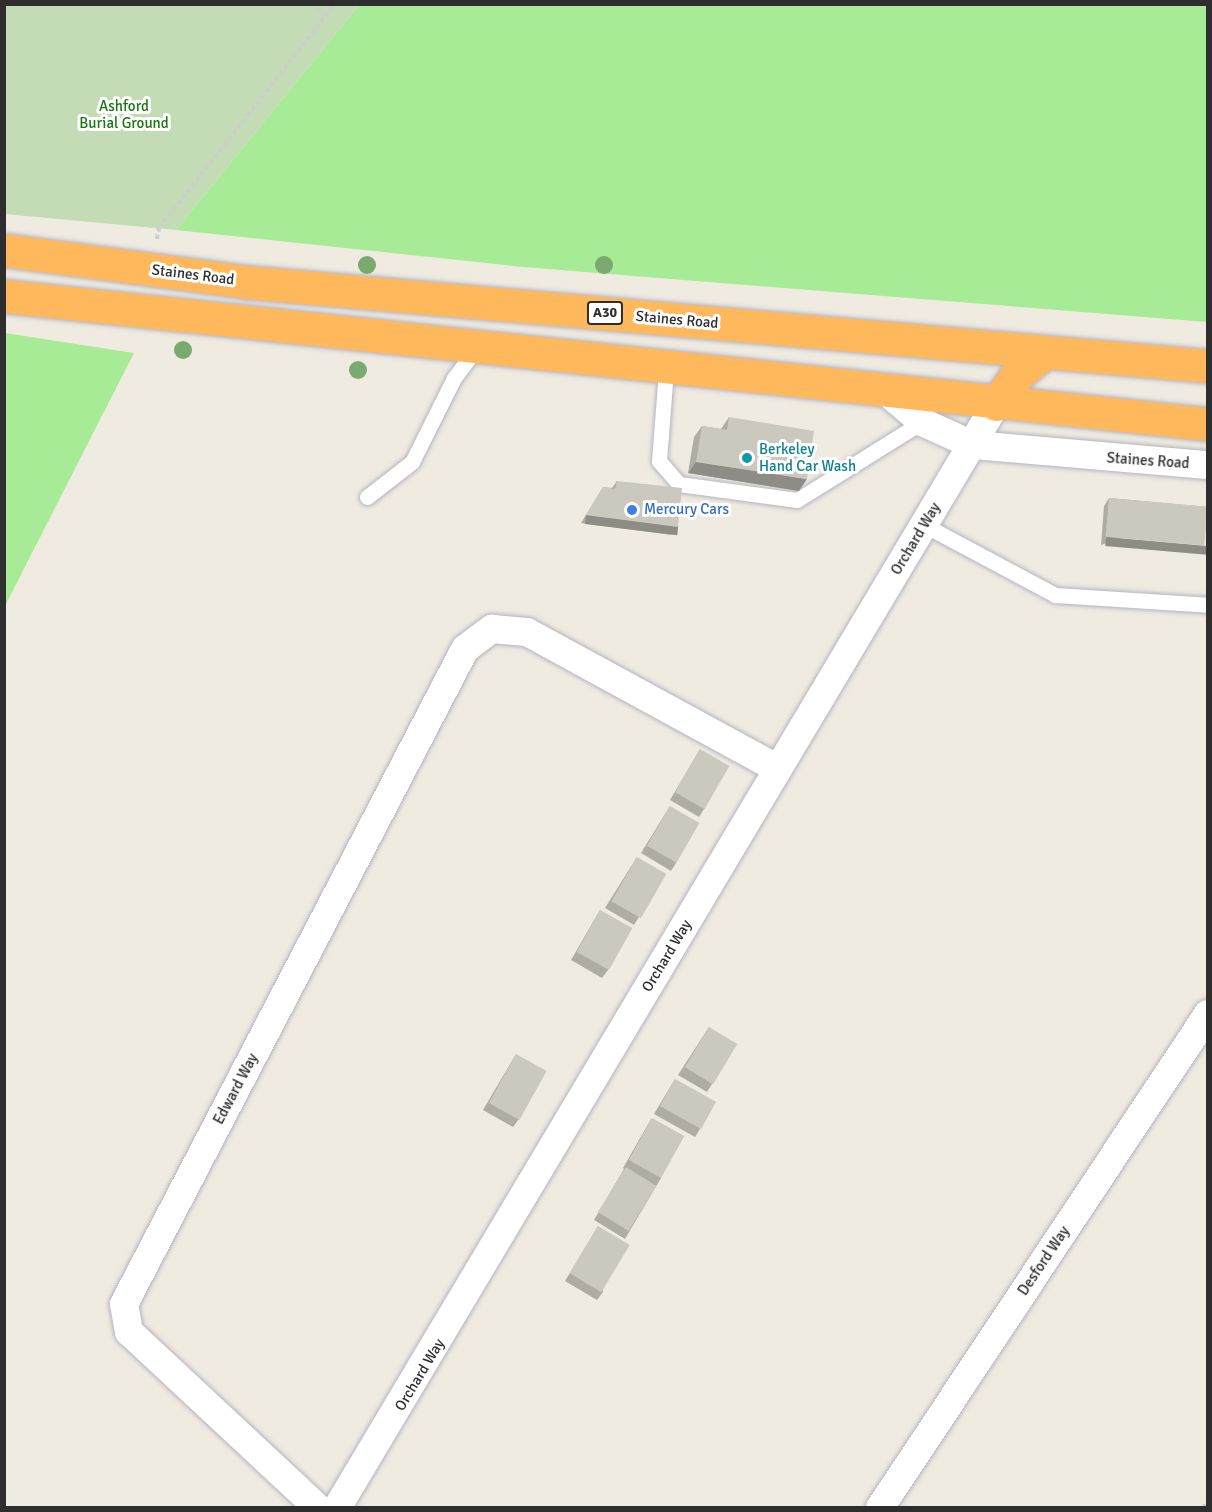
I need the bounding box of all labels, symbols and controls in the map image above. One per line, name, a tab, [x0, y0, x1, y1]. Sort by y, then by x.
park label: Ashford Burial Ground	[79, 97, 169, 132]
street label: Staines Road	[151, 261, 235, 289]
road number: A30	[586, 302, 624, 324]
street label: Staines Road	[635, 307, 719, 333]
place label: Berkeley Hand Car Wash	[759, 440, 856, 475]
street label: Staines Road	[1106, 449, 1190, 473]
marker: Berkeley Hand Car Wash	[740, 451, 754, 465]
street label: Orchard Way	[887, 500, 945, 578]
place label: Mercury Cars	[644, 501, 729, 519]
marker: Mercury Cars	[625, 503, 639, 517]
street label: Orchard Way	[638, 917, 696, 995]
street label: Edward Way	[210, 1050, 262, 1128]
street label: Desford Way	[1014, 1223, 1074, 1299]
street label: Orchard Way	[391, 1336, 449, 1414]

